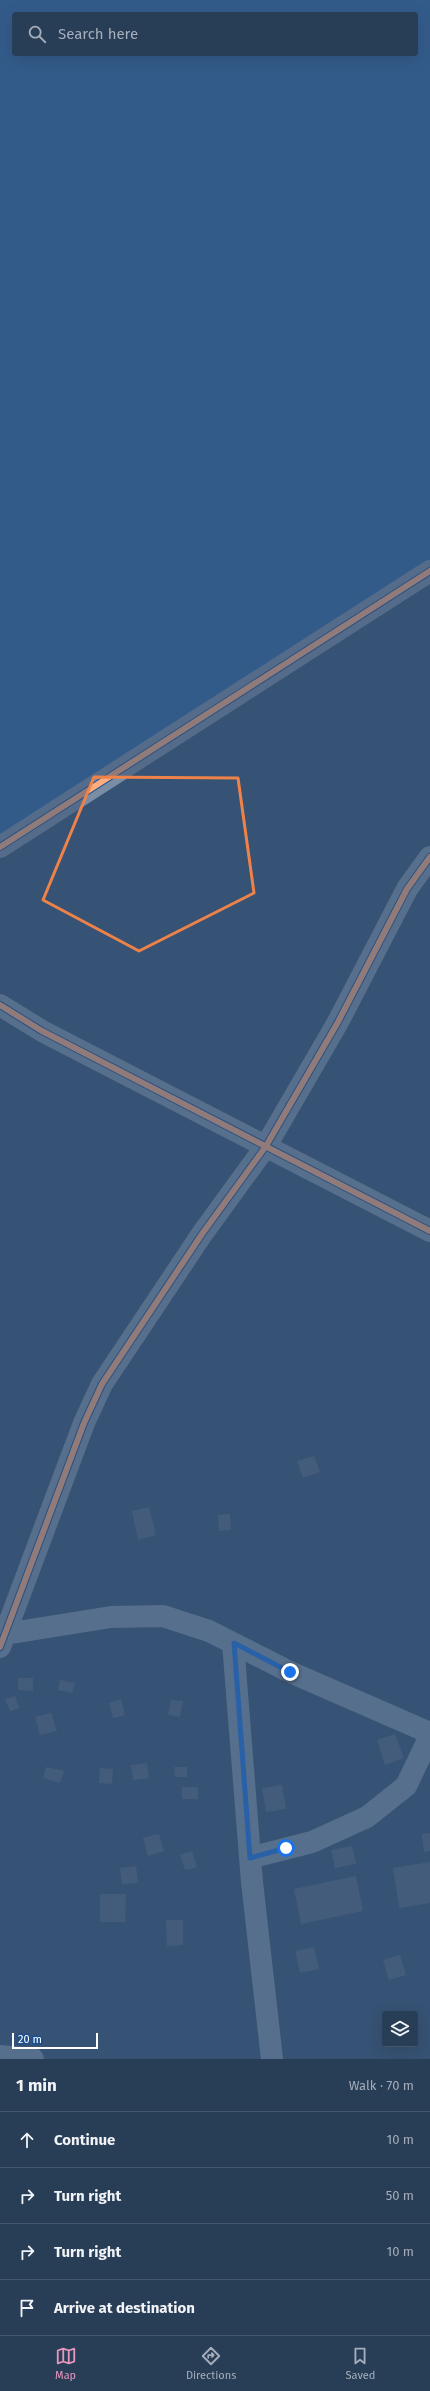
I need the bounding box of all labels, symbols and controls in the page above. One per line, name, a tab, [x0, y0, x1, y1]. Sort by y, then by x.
search box	[12, 12, 418, 56]
icon: search	[26, 23, 48, 45]
text: Search here	[58, 25, 138, 43]
route end	[281, 1663, 299, 1681]
route start	[277, 1839, 295, 1857]
map controls	[382, 2011, 418, 2047]
button: layers	[382, 2011, 418, 2047]
scale bar	[12, 2031, 98, 2050]
text: 20 m	[18, 2033, 42, 2046]
text: 1 min	[16, 2075, 57, 2096]
text: Walk · 70 m	[349, 2078, 414, 2093]
icon: ahead	[16, 2129, 38, 2151]
text: Continue	[54, 2131, 115, 2149]
text: 10 m	[387, 2132, 414, 2147]
icon: right	[16, 2185, 38, 2207]
text: Turn right	[54, 2187, 121, 2205]
text: 50 m	[386, 2188, 414, 2203]
icon: right	[16, 2241, 38, 2263]
text: Turn right	[54, 2243, 121, 2261]
text: 10 m	[387, 2244, 414, 2259]
icon: arrive	[16, 2297, 38, 2319]
text: Arrive at destination	[54, 2299, 195, 2317]
tab: Map	[55, 2345, 77, 2382]
tab: Directions	[186, 2345, 236, 2382]
tab: Saved	[346, 2345, 375, 2382]

